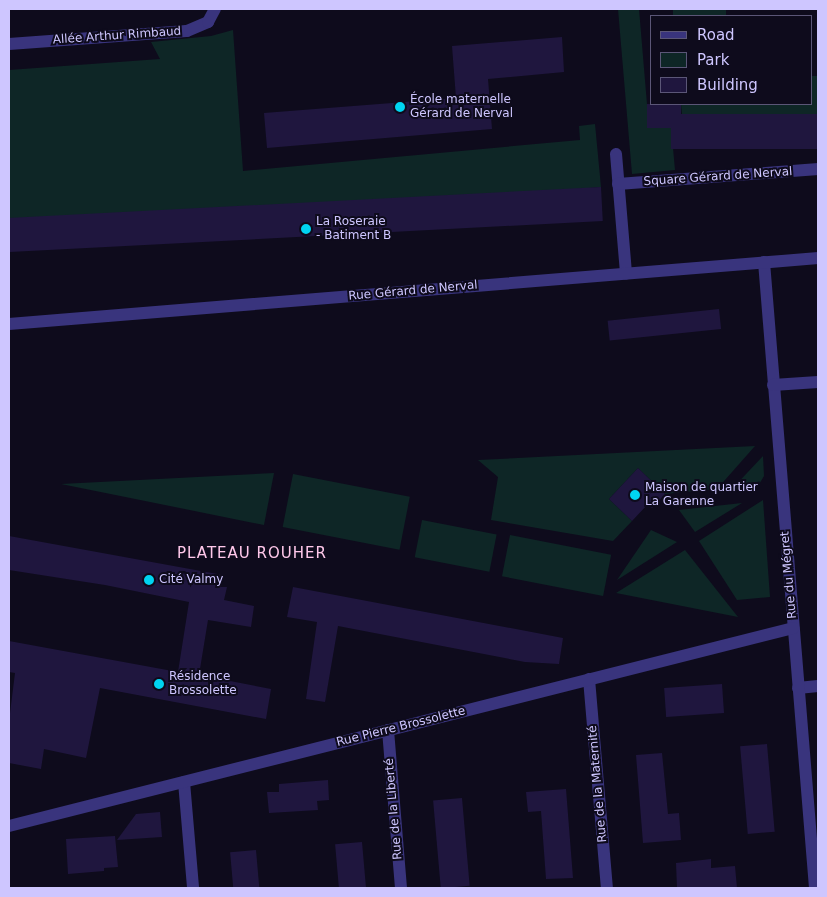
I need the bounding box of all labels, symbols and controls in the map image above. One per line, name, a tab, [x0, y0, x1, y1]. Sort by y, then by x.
legend	[650, 15, 812, 105]
street label: Allée Arthur Rimbaud	[52, 24, 182, 48]
text: Road	[697, 26, 735, 44]
text: Park	[697, 51, 729, 69]
text: Building	[697, 76, 758, 94]
place label: École maternelle Gérard de Nerval	[410, 93, 513, 121]
marker: École maternelle Gérard de Nerval	[394, 101, 406, 113]
street label: Square Gérard de Nerval	[643, 165, 793, 189]
place label: La Roseraie - Batiment B	[316, 215, 391, 243]
marker: La Roseraie - Batiment B	[300, 223, 312, 235]
street label: Rue Gérard de Nerval	[348, 278, 478, 304]
place label: Maison de quartier La Garenne	[645, 481, 758, 509]
marker: Maison de quartier La Garenne	[629, 489, 641, 501]
street label: Rue du Mégret	[778, 531, 800, 619]
district label: PLATEAU ROUHER	[175, 545, 329, 563]
place label: Cité Valmy	[159, 573, 223, 587]
marker: Cité Valmy	[143, 574, 155, 586]
place label: Résidence Brossolette	[169, 670, 237, 698]
marker: Résidence Brossolette	[153, 678, 165, 690]
street label: Rue Pierre Brossolette	[335, 704, 467, 750]
street label: Rue de la Maternité	[586, 725, 610, 843]
street label: Rue de la Liberté	[382, 758, 406, 860]

